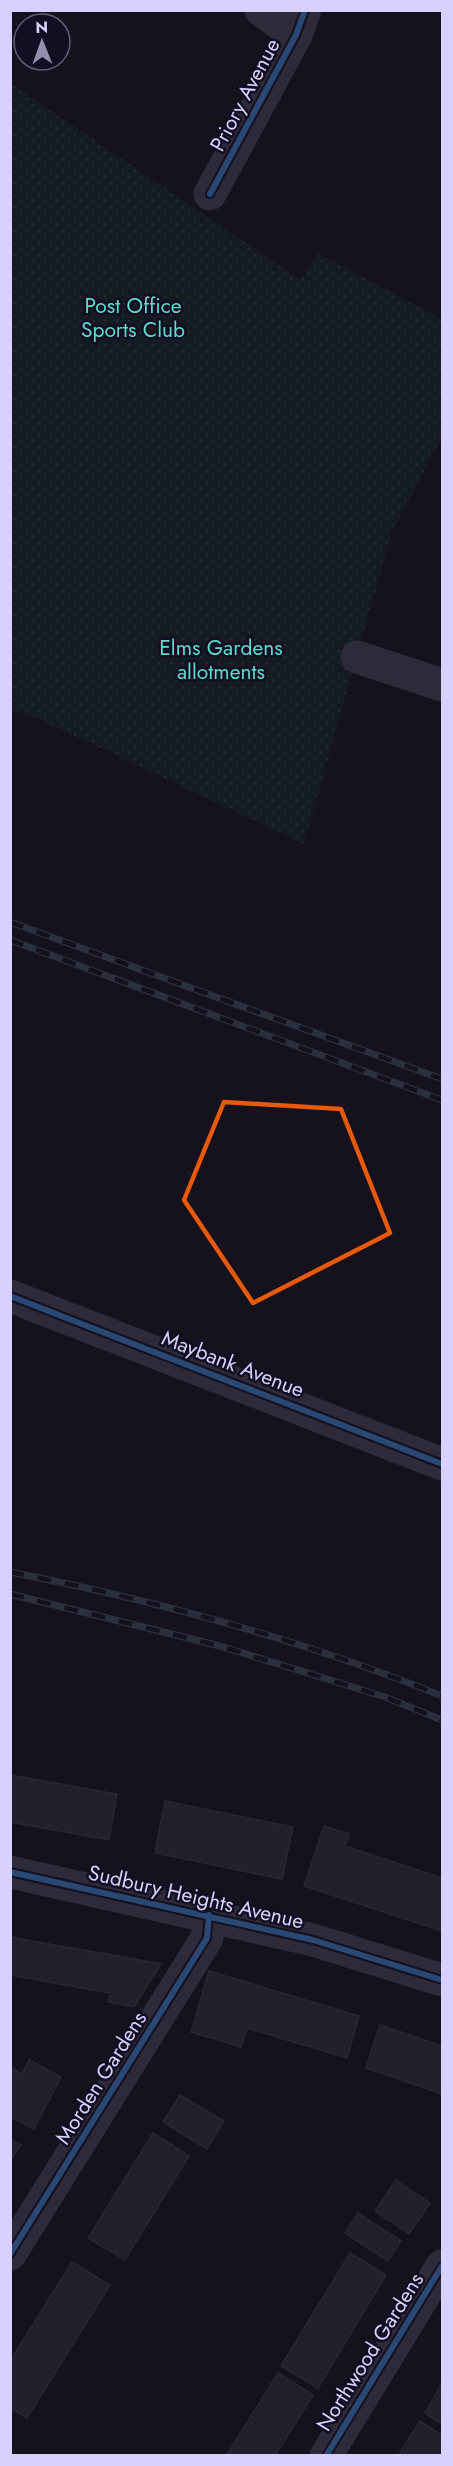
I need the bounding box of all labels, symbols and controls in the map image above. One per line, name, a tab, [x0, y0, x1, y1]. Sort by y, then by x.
north arrow	[12, 12, 72, 72]
text: N	[35, 16, 48, 39]
street label: Priory Avenue	[203, 33, 287, 157]
park label: Post Office Sports Club	[81, 291, 185, 345]
park label: Elms Gardens allotments	[159, 633, 283, 687]
street label: Maybank Avenue	[157, 1323, 309, 1405]
street label: Sudbury Heights Avenue	[85, 1858, 307, 1936]
street label: Morden Gardens	[48, 2006, 154, 2150]
street label: Northwood Gardens	[309, 2267, 431, 2437]

